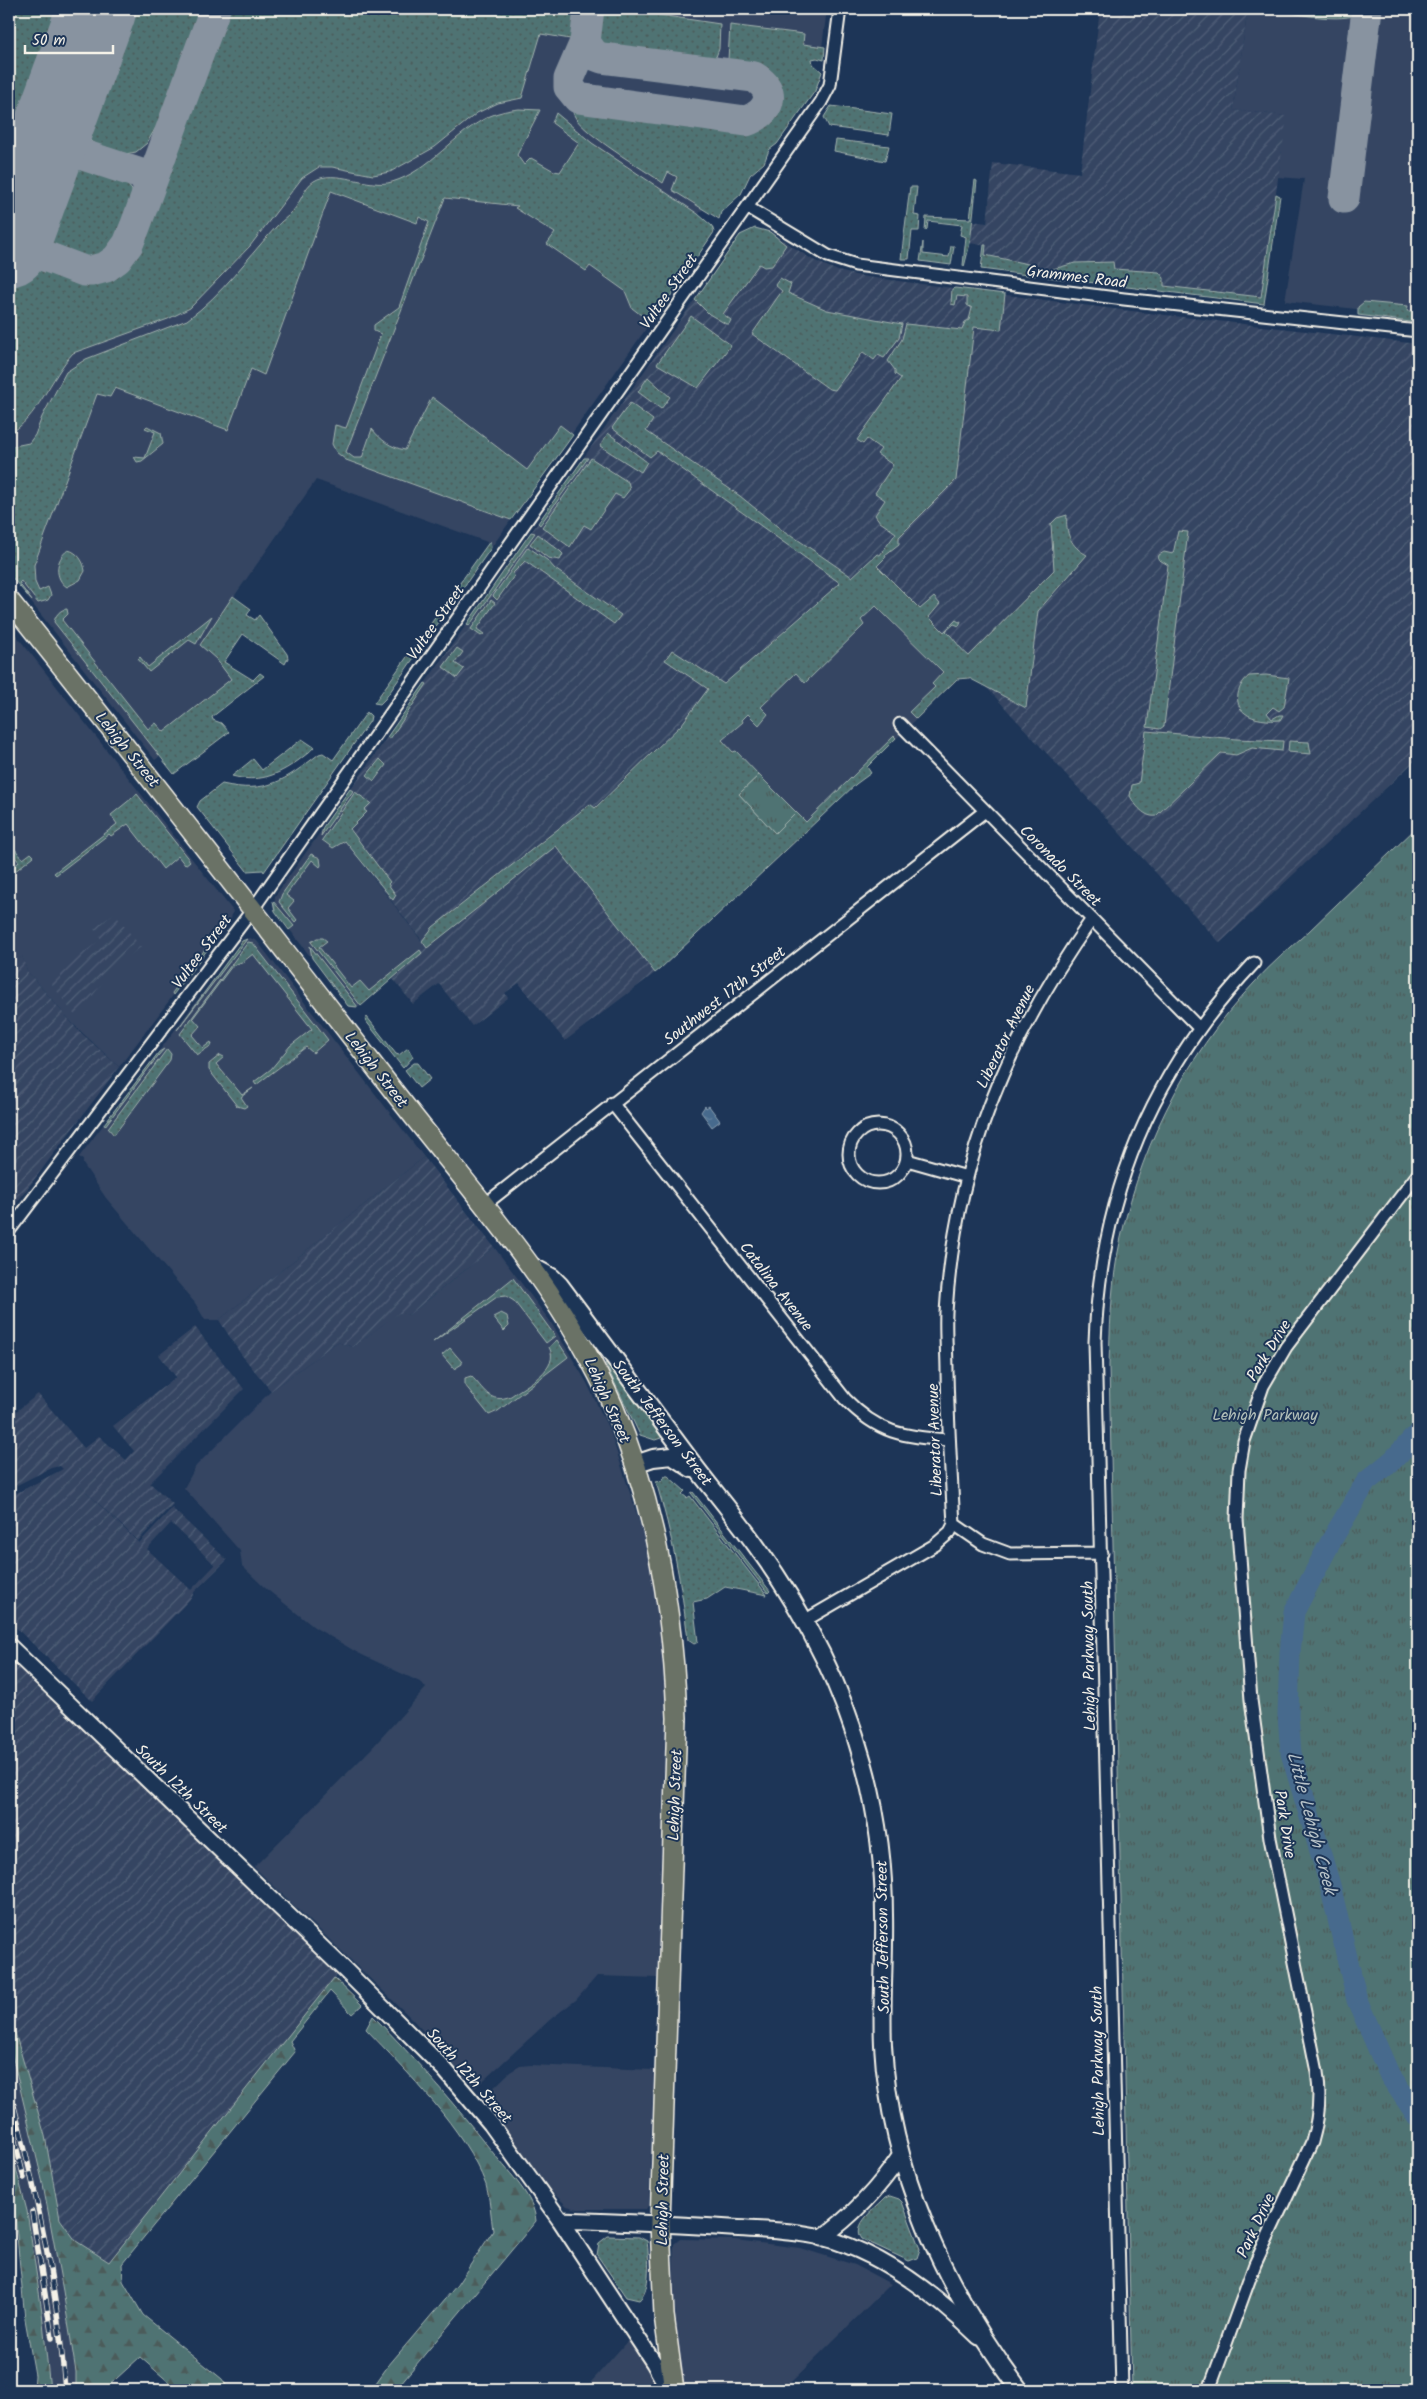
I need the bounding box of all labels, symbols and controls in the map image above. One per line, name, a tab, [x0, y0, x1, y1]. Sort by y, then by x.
scale bar	[25, 22, 112, 54]
text: 50 m	[32, 29, 66, 53]
street label: Vultee Street	[634, 248, 705, 335]
street label: Grammes Road	[1025, 259, 1129, 296]
street label: Vultee Street	[401, 579, 472, 666]
street label: Lehigh Street	[88, 707, 166, 794]
street label: Coronado Street	[1013, 819, 1107, 914]
street label: Vultee Street	[166, 909, 239, 994]
street label: Southwest 17th Street	[658, 940, 792, 1052]
street label: Liberator Avenue	[970, 980, 1042, 1093]
street label: Lehigh Street	[338, 1026, 414, 1114]
street label: Catalina Avenue	[733, 1237, 819, 1337]
street label: Park Drive	[1240, 1315, 1298, 1387]
street label: Lehigh Street	[577, 1354, 637, 1448]
street label: South Jefferson Street	[606, 1354, 718, 1492]
street label: Liberator Avenue	[921, 1383, 950, 1497]
park label: Lehigh Parkway	[1212, 1403, 1318, 1428]
street label: Lehigh Parkway South	[1076, 1581, 1103, 1731]
street label: South 12th Street	[129, 1738, 234, 1841]
street label: Lehigh Street	[661, 1748, 690, 1841]
water label: Little Lehigh Creek	[1278, 1749, 1344, 1900]
street label: Park Drive	[1267, 1788, 1302, 1860]
street label: South Jefferson Street	[870, 1859, 897, 2014]
street label: Lehigh Parkway South	[1085, 1986, 1112, 2136]
street label: South 12th Street	[420, 2022, 518, 2130]
street label: Lehigh Street	[650, 2153, 677, 2246]
street label: Park Drive	[1230, 2189, 1282, 2262]

